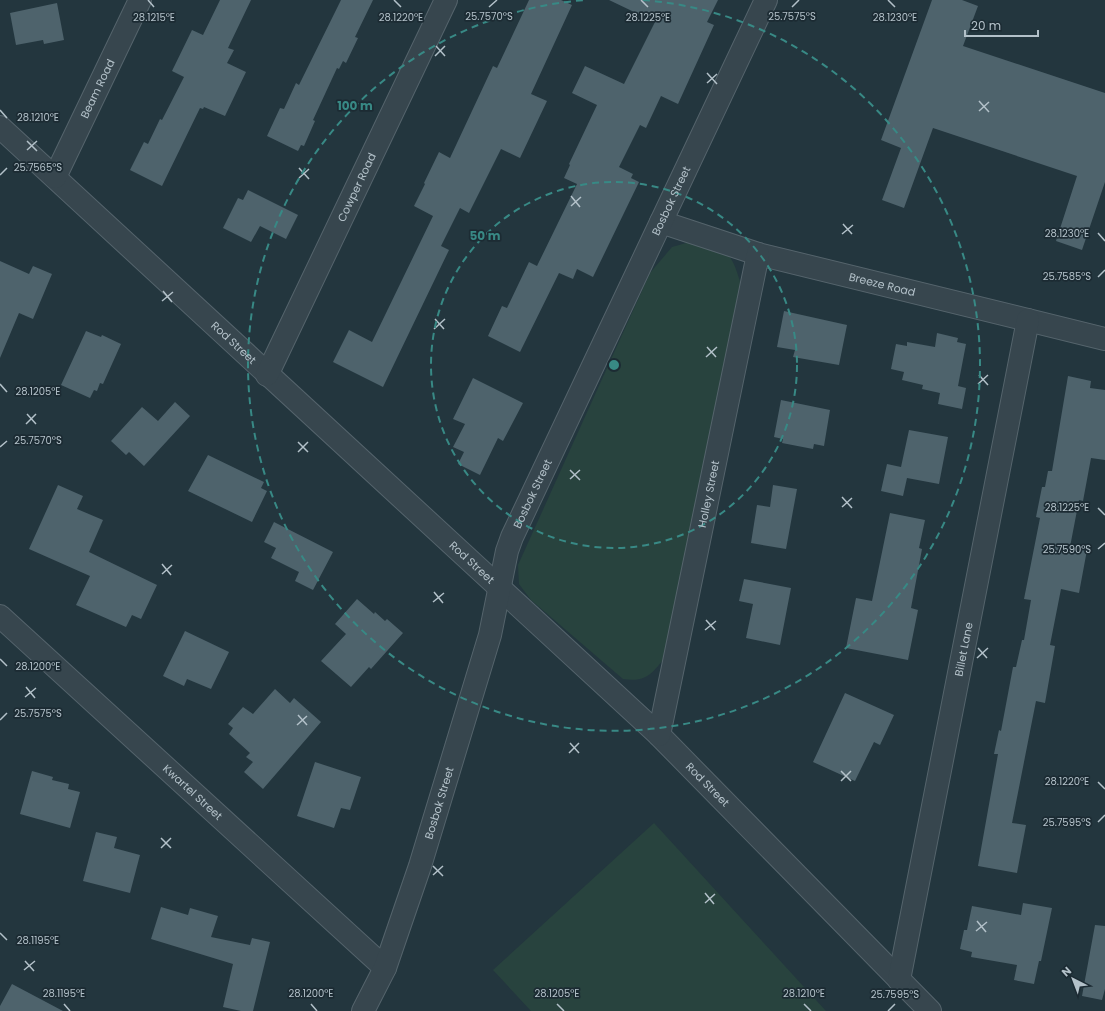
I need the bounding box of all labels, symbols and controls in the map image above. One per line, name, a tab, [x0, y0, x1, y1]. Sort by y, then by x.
text: 25.7570°S	[465, 9, 513, 24]
text: 25.7575°S	[768, 9, 816, 24]
text: 28.1215°E	[133, 10, 175, 25]
text: 28.1220°E	[379, 10, 423, 25]
text: 28.1225°E	[626, 10, 670, 25]
text: 28.1230°E	[873, 10, 917, 25]
scale bar	[965, 12, 1038, 38]
text: 20 m	[971, 17, 1001, 34]
street label: Beam Road	[76, 56, 118, 121]
text: 100 m	[337, 97, 373, 114]
text: 28.1210°E	[17, 110, 59, 125]
street label: Cowper Road	[333, 150, 380, 224]
text: 25.7565°S	[14, 160, 62, 175]
street label: Bosbok Street	[648, 164, 694, 238]
text: 28.1230°E	[1045, 226, 1089, 241]
text: 50 m	[470, 227, 501, 244]
street label: Breeze Road	[847, 269, 917, 300]
text: 25.7585°S	[1043, 269, 1091, 284]
street label: Rod Street	[208, 318, 260, 368]
centre of rings	[607, 358, 621, 372]
text: 28.1205°E	[16, 384, 60, 399]
text: 25.7570°S	[14, 433, 62, 448]
street label: Bosbok Street	[509, 456, 556, 531]
street label: Holley Street	[694, 459, 723, 529]
text: 28.1225°E	[1045, 500, 1089, 515]
street label: Rod Street	[446, 537, 498, 587]
text: 25.7590°S	[1043, 542, 1091, 557]
street label: Billet Lane	[951, 621, 977, 678]
text: 28.1200°E	[16, 659, 60, 674]
text: 25.7575°S	[14, 706, 62, 721]
street label: Rod Street	[682, 759, 733, 810]
street label: Kwartel Street	[159, 761, 226, 824]
street label: Bosbok Street	[421, 765, 458, 841]
text: 28.1220°E	[1045, 774, 1089, 789]
text: 25.7595°S	[1043, 815, 1091, 830]
text: 28.1195°E	[17, 933, 59, 948]
north arrow	[1053, 959, 1093, 999]
text: N	[1058, 963, 1075, 980]
text: 28.1195°E	[43, 986, 85, 1001]
text: 28.1200°E	[289, 986, 333, 1001]
text: 28.1205°E	[535, 986, 579, 1001]
text: 28.1210°E	[783, 986, 825, 1001]
text: 25.7595°S	[871, 987, 919, 1002]

